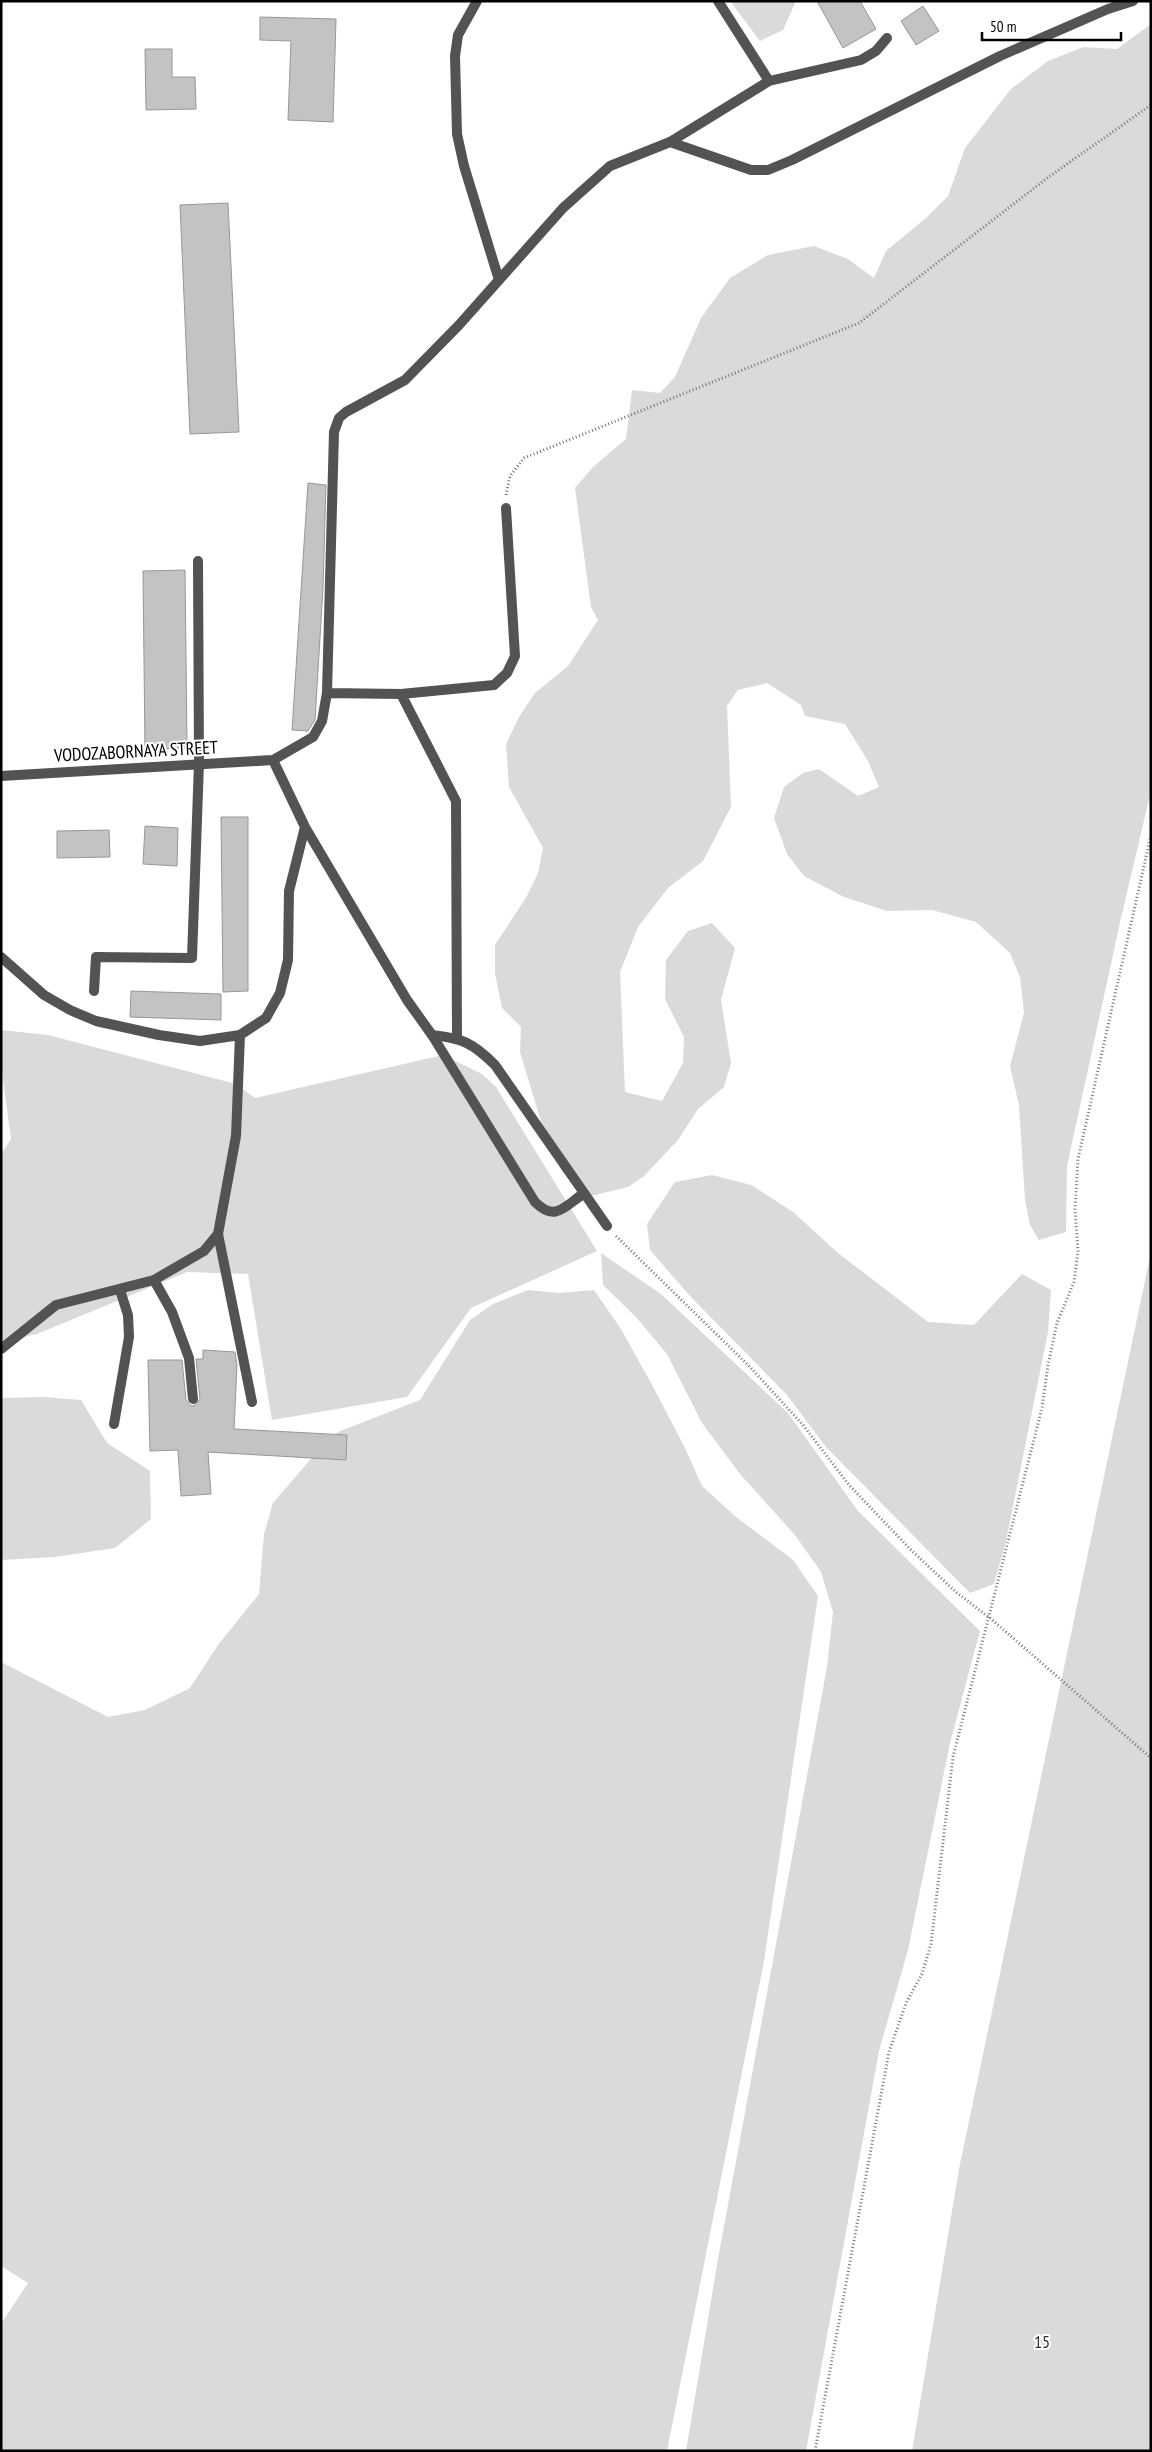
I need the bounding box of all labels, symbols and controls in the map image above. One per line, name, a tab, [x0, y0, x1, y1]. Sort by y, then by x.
scale bar	[982, 10, 1121, 42]
text: 50 m	[990, 17, 1016, 36]
street label: VODOZABORNAYA STREET	[53, 735, 218, 767]
park label: 15	[1034, 2330, 1050, 2353]

